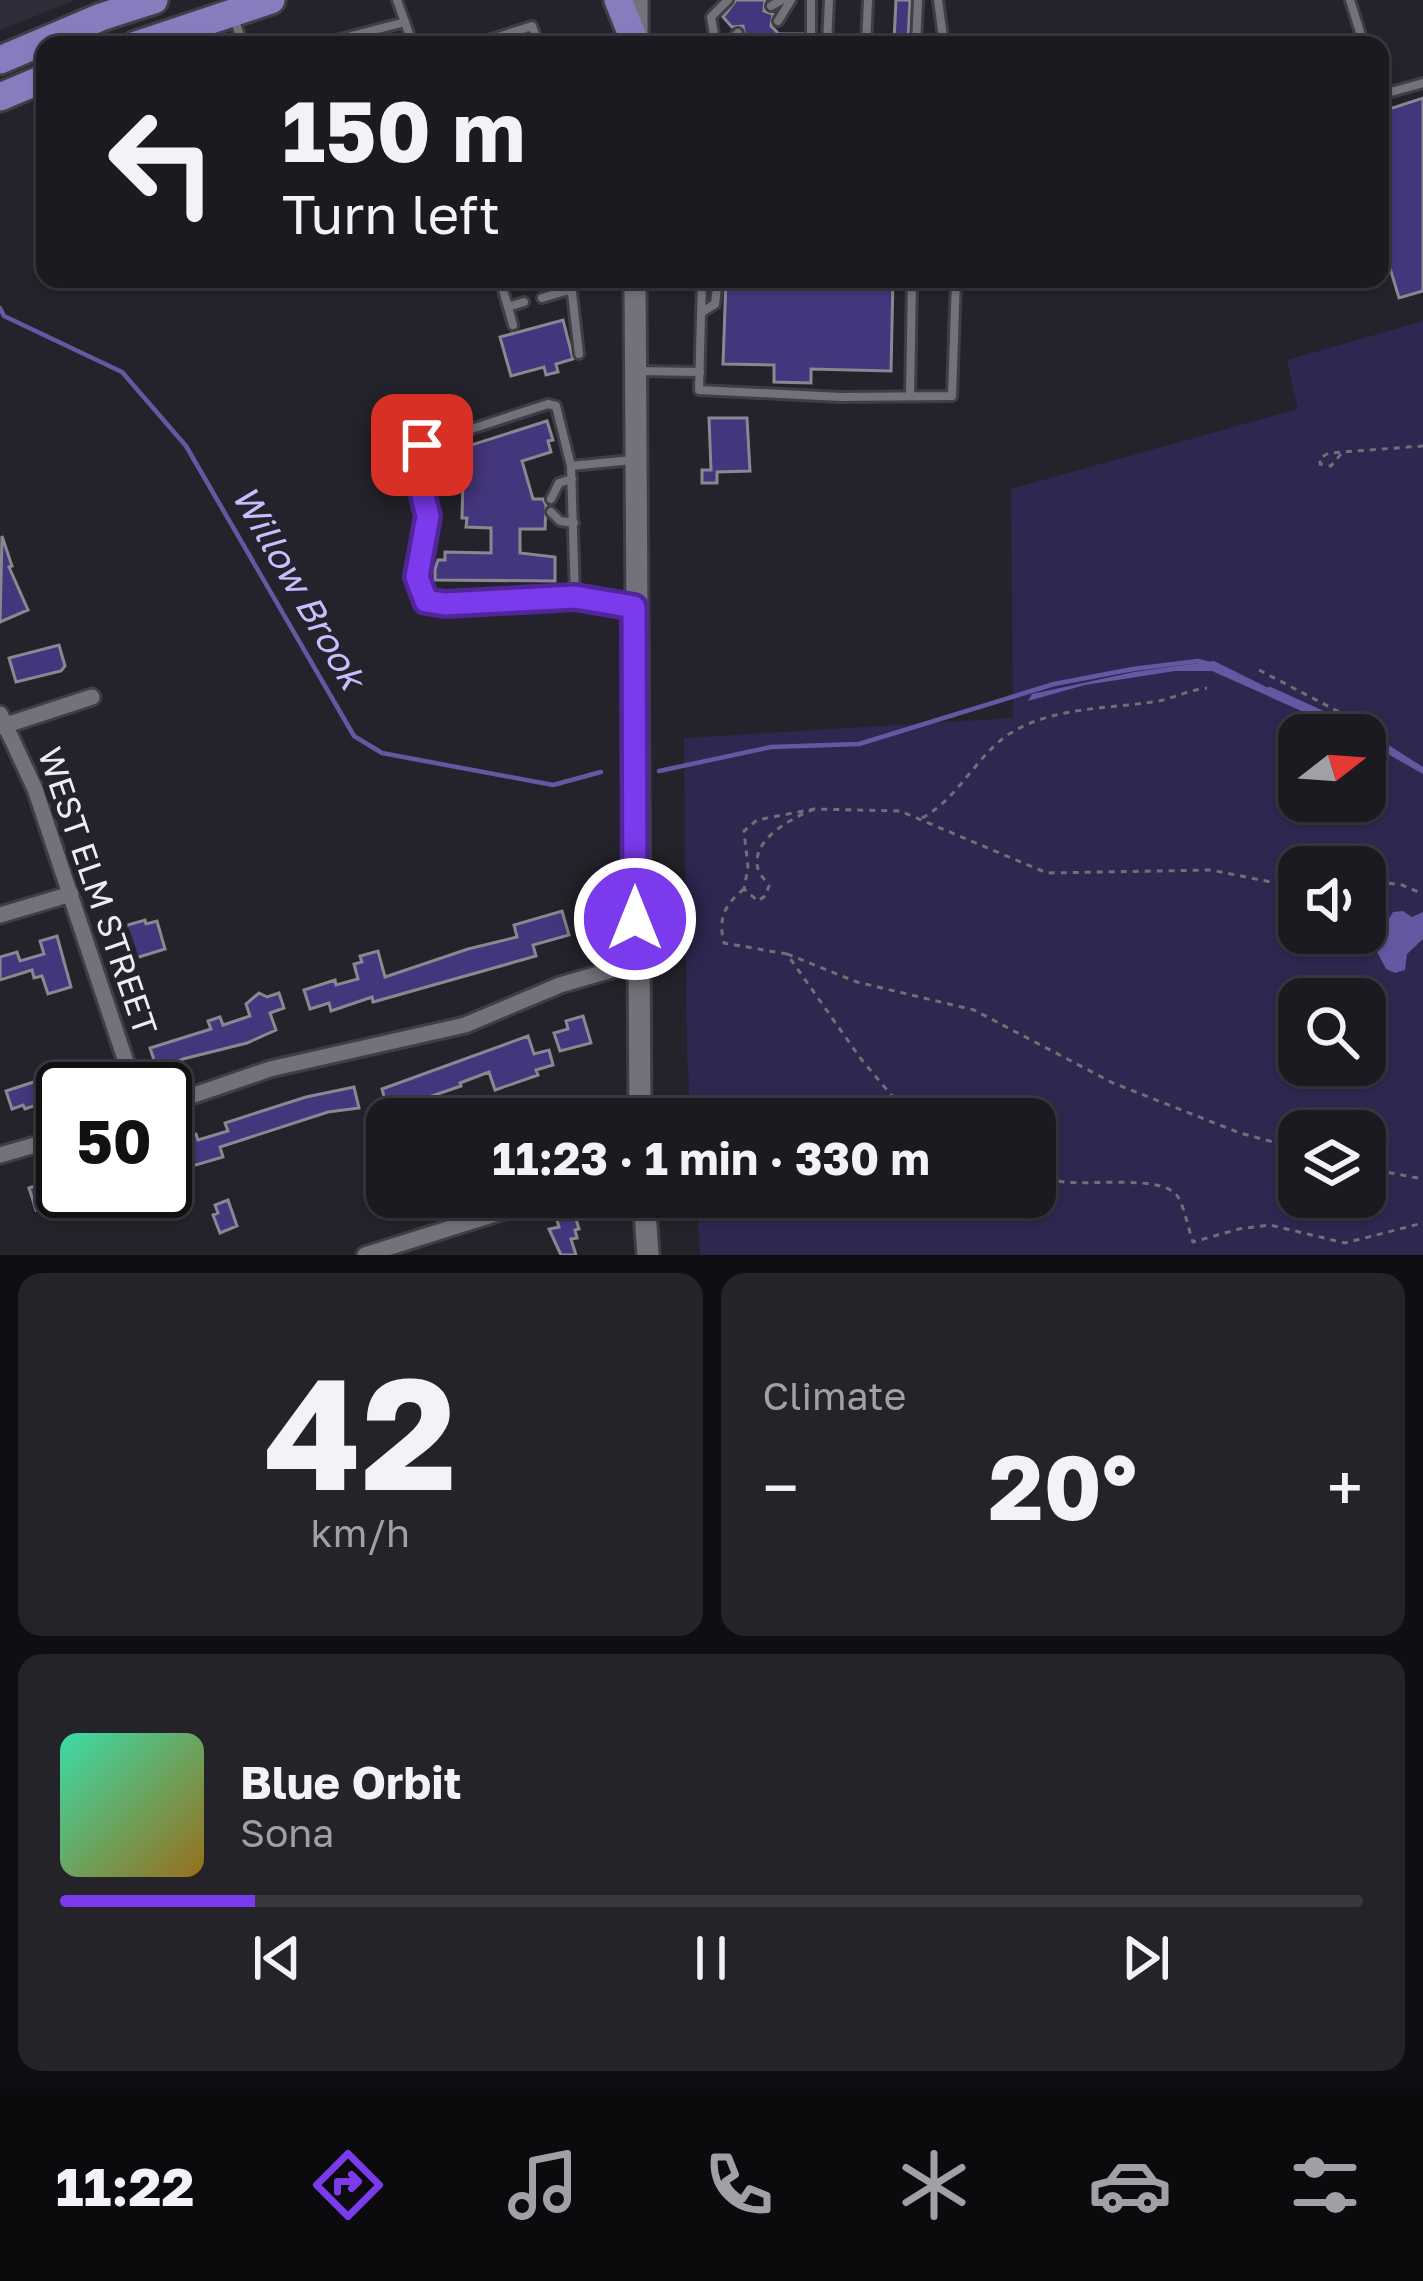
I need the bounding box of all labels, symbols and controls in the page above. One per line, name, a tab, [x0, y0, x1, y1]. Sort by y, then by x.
text: 150 m	[282, 80, 526, 180]
icon: left	[84, 84, 240, 240]
text: Turn left	[282, 181, 500, 246]
pin	[371, 394, 473, 496]
icon: arrive	[389, 412, 455, 478]
water label: Willow Brook	[224, 477, 377, 699]
north arrow	[1278, 714, 1386, 822]
map controls	[1278, 714, 1386, 1218]
street label: WEST ELM STREET	[31, 742, 166, 1040]
button: sound	[1278, 846, 1386, 954]
position arrow	[572, 856, 698, 982]
button: search	[1278, 978, 1386, 1086]
speed limit sign: 50	[36, 1062, 192, 1218]
button: layers	[1278, 1110, 1386, 1218]
text: 11:23 · 1 min · 330 m	[492, 1131, 930, 1185]
text: 42	[264, 1337, 457, 1524]
text: Climate	[763, 1372, 906, 1419]
text: 20°	[989, 1432, 1137, 1540]
text: −	[763, 1447, 799, 1527]
text: +	[1327, 1447, 1363, 1527]
text: km/h	[311, 1509, 410, 1556]
text: Blue Orbit	[240, 1755, 462, 1809]
text: Sona	[240, 1809, 334, 1856]
icon: previous	[244, 1925, 310, 1991]
icon: pause	[678, 1925, 744, 1991]
icon: next	[1113, 1925, 1179, 1991]
icon: directions	[306, 2143, 390, 2227]
icon: music	[501, 2143, 585, 2227]
icon: phone	[697, 2143, 781, 2227]
icon: climate	[892, 2143, 976, 2227]
icon: car	[1088, 2143, 1172, 2227]
icon: filters	[1283, 2143, 1367, 2227]
text: 11:22	[56, 2153, 195, 2218]

